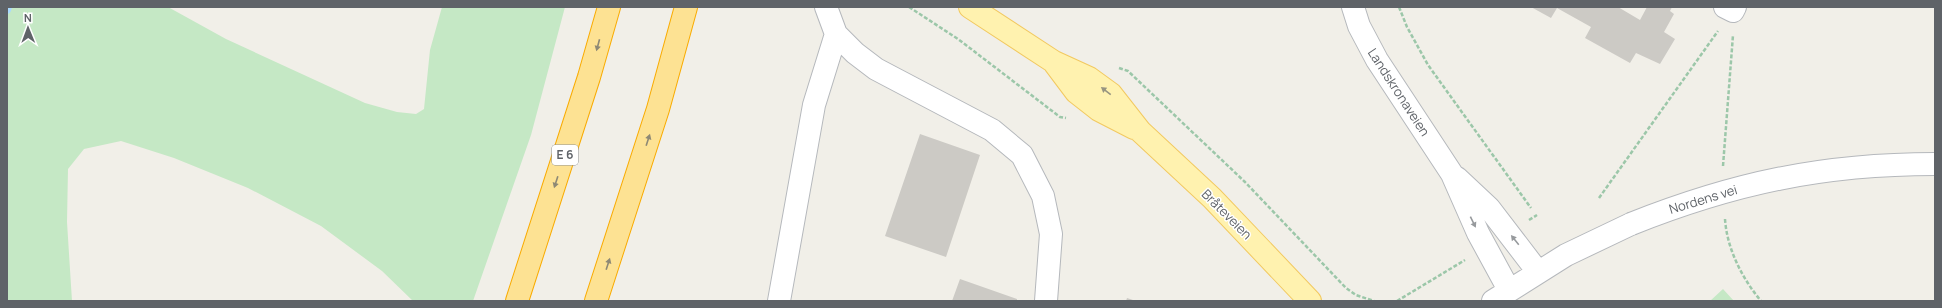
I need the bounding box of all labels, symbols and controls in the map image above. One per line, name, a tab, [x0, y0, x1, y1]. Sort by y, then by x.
north arrow	[8, 8, 48, 48]
text: N	[24, 10, 32, 25]
one-way arrow	[595, 39, 601, 51]
street label: Landskronaveien	[1364, 45, 1434, 139]
one-way arrow	[1100, 86, 1111, 95]
one-way arrow	[645, 134, 651, 146]
road number: E 6	[552, 145, 578, 165]
one-way arrow	[553, 177, 559, 189]
street label: Nordens vei	[1667, 180, 1739, 218]
street label: Bråteveien	[1198, 185, 1256, 243]
one-way arrow	[1470, 217, 1476, 228]
one-way arrow	[1510, 235, 1519, 246]
one-way arrow	[606, 258, 612, 270]

